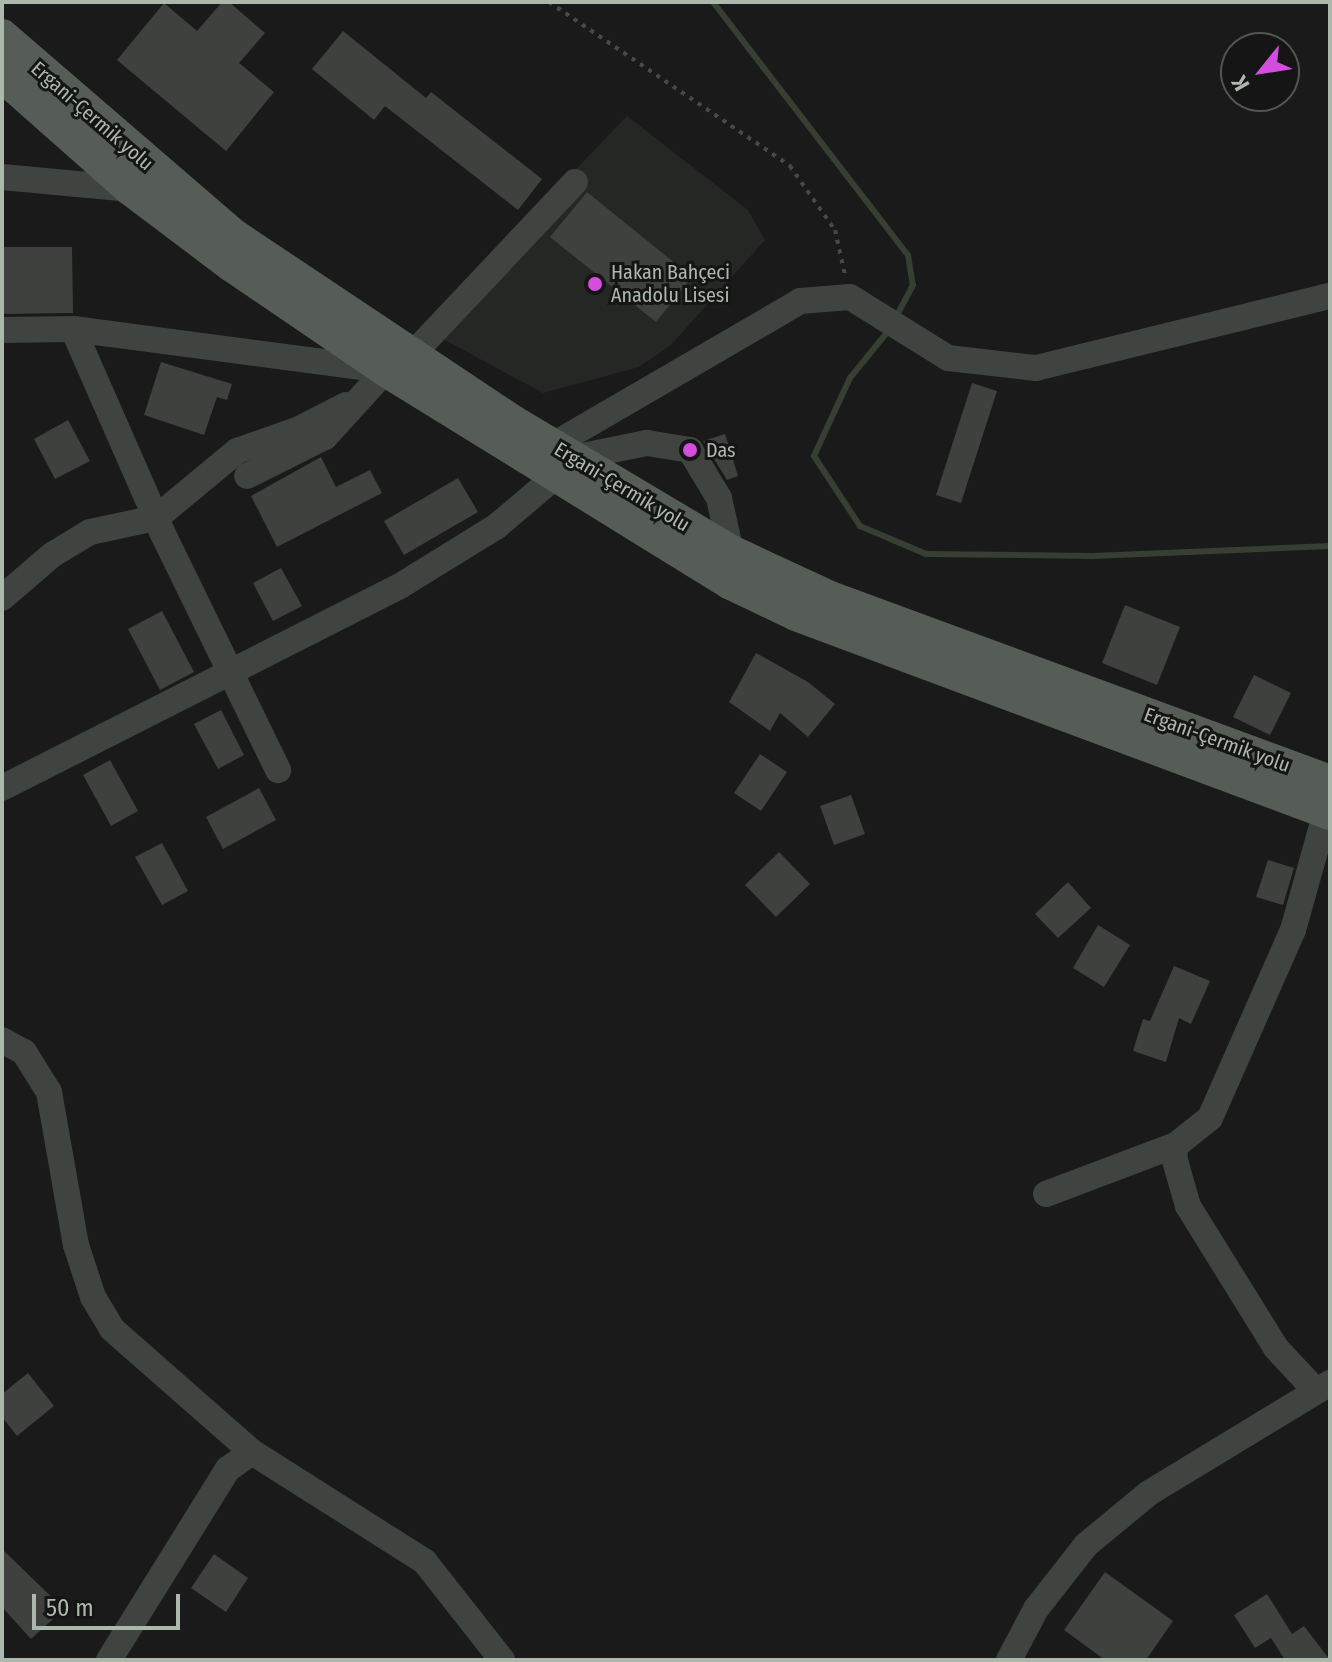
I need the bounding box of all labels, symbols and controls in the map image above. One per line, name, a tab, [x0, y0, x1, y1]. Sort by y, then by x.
north arrow	[1220, 32, 1300, 112]
street label: Ergani-Çermik yolu	[26, 56, 158, 176]
text: K	[1226, 71, 1255, 96]
place label: Hakan Bahçeci Anadolu Lisesi	[611, 260, 730, 307]
marker: Hakan Bahçeci Anadolu Lisesi	[586, 275, 604, 293]
street label: Ergani-Çermik yolu	[550, 437, 694, 537]
place label: Das	[706, 438, 736, 462]
marker: Das	[681, 441, 699, 459]
street label: Ergani-Çermik yolu	[1141, 702, 1293, 778]
scale bar	[36, 1578, 184, 1628]
text: 50 m	[46, 1594, 94, 1622]

